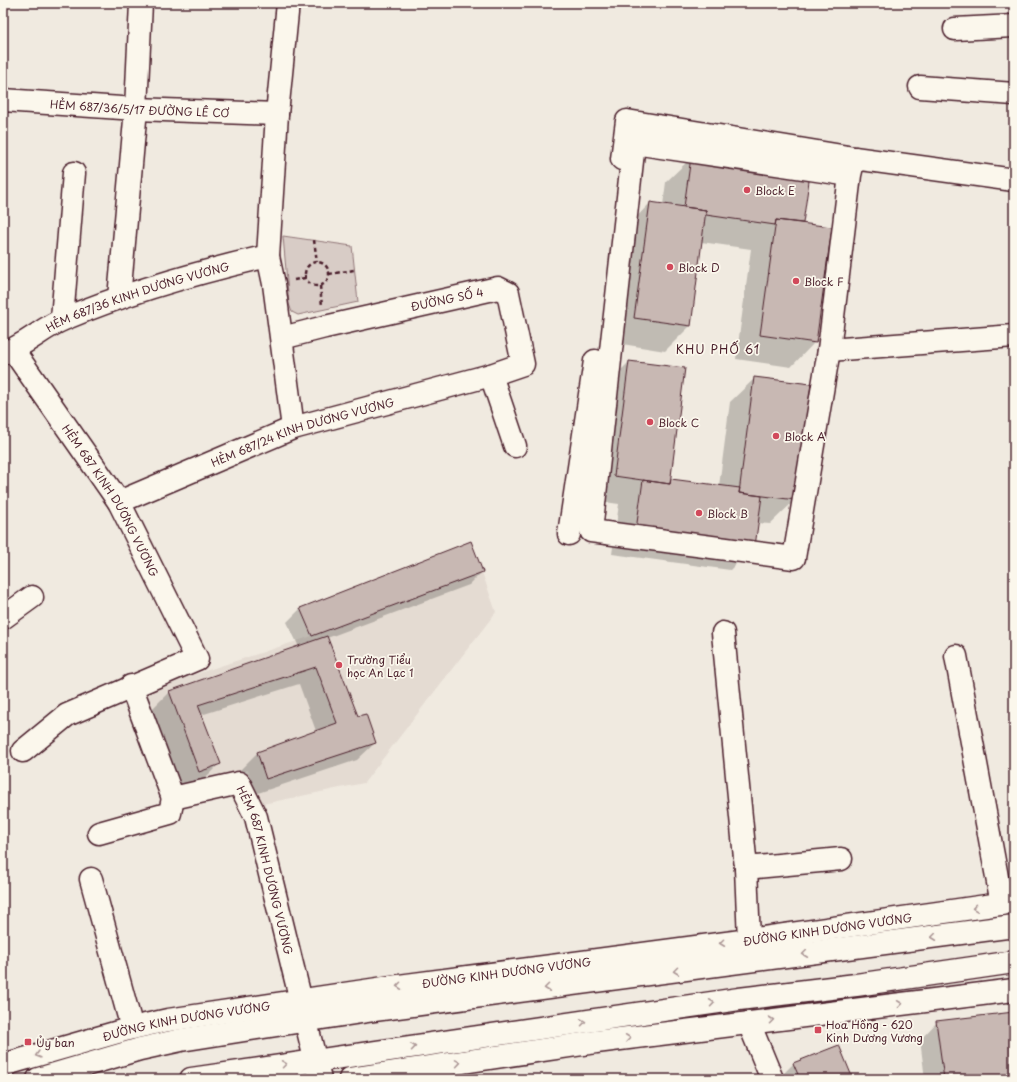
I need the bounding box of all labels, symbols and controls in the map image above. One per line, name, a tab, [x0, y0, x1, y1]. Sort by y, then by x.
street label: HẺM 687/36/5/17 ĐƯỜNG LÊ CƠ	[49, 95, 230, 121]
place label: Block E	[755, 182, 795, 199]
marker: Block E	[742, 185, 752, 195]
street label: HẺM 687/36 KINH DƯƠNG VƯƠNG	[42, 257, 231, 336]
place label: Block D	[678, 259, 720, 276]
marker: Block D	[665, 262, 675, 272]
place label: Block F	[804, 273, 844, 290]
marker: Block F	[791, 276, 801, 286]
street label: ĐƯỜNG SỐ 4	[409, 283, 485, 315]
district label: KHU PHỐ 61	[676, 340, 760, 358]
street label: HẺM 687/24 KINH DƯƠNG VƯƠNG	[208, 393, 396, 471]
place label: Block C	[658, 414, 699, 431]
marker: Block C	[645, 417, 655, 427]
street label: HẺM 687 KINH DƯƠNG VƯƠNG	[59, 421, 163, 580]
place label: Block A	[784, 428, 826, 445]
marker: Block A	[771, 431, 781, 441]
place label: Block B	[707, 505, 748, 522]
marker: Block B	[694, 508, 704, 518]
place label: Trường Tiểu học An Lạc 1	[347, 651, 413, 681]
marker: Trường Tiểu học An Lạc 1	[334, 660, 344, 670]
street label: HẺM 687 KINH DƯƠNG VƯƠNG	[233, 783, 298, 957]
one-way arrow	[972, 903, 978, 912]
street label: ĐƯỜNG KINH DƯƠNG VƯƠNG	[742, 908, 913, 949]
one-way arrow	[931, 932, 937, 941]
one-way arrow	[719, 938, 725, 947]
one-way arrow	[802, 949, 808, 958]
street label: ĐƯỜNG KINH DƯƠNG VƯƠNG	[421, 952, 592, 991]
one-way arrow	[673, 966, 679, 975]
one-way arrow	[396, 981, 402, 990]
one-way arrow	[544, 983, 550, 992]
street label: ĐƯỜNG KINH DƯƠNG VƯƠNG	[100, 996, 272, 1045]
one-way arrow	[709, 999, 715, 1008]
one-way arrow	[897, 1000, 903, 1009]
one-way arrow	[768, 1016, 774, 1025]
place label: Hoa Hồng - 620 Kinh Dương Vương	[826, 1016, 923, 1046]
one-way arrow	[580, 1018, 587, 1027]
marker: Hoa Hồng - 620 Kinh Dương Vương	[813, 1025, 823, 1035]
place label: Ủy ban	[36, 1034, 75, 1051]
one-way arrow	[625, 1034, 631, 1043]
marker: Ủy ban	[23, 1037, 33, 1047]
one-way arrow	[410, 1043, 416, 1052]
one-way arrow	[35, 1050, 42, 1059]
one-way arrow	[455, 1059, 461, 1068]
one-way arrow	[281, 1060, 288, 1069]

